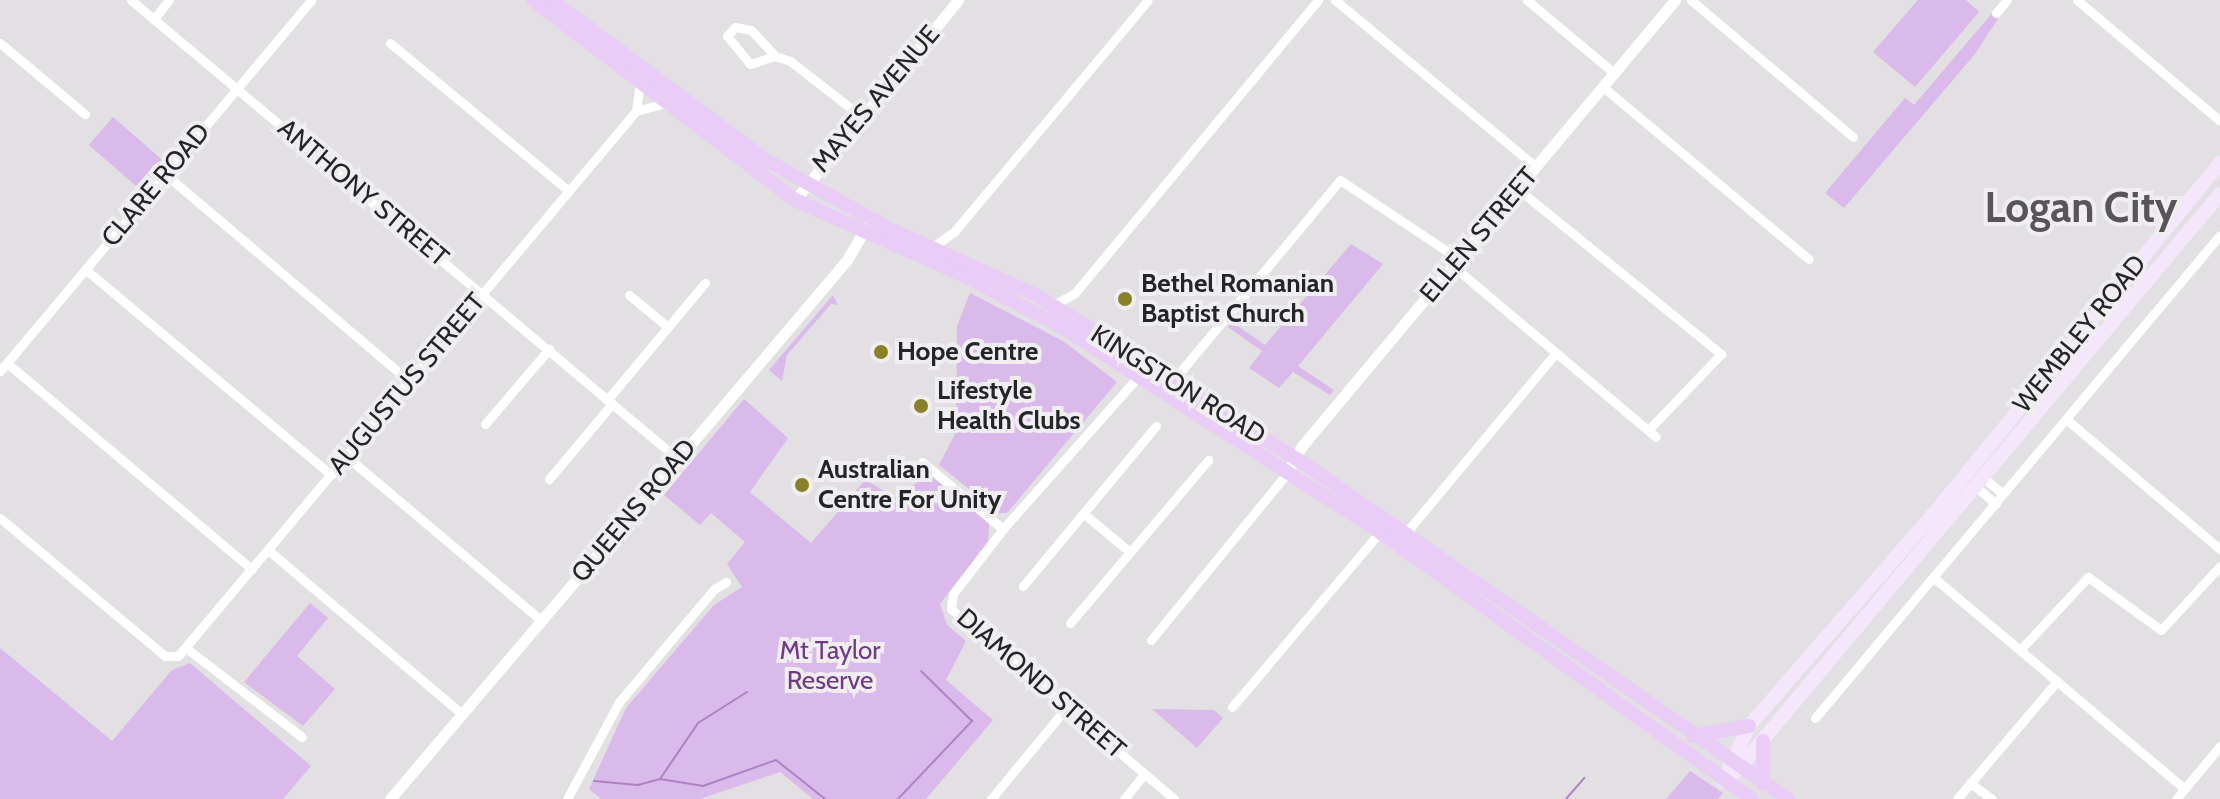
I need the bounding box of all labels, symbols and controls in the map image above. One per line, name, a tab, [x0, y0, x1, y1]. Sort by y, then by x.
street label: MAYES AVENUE	[805, 19, 947, 179]
street label: ANTHONY STREET	[271, 113, 455, 273]
street label: CLARE ROAD	[95, 117, 217, 253]
street label: ELLEN STREET	[1414, 161, 1544, 309]
district label: Logan City	[1985, 182, 2177, 232]
street label: WEMBLEY ROAD	[2007, 249, 2153, 419]
place label: Bethel Romanian Baptist Church	[1141, 268, 1334, 330]
street label: AUGUSTUS STREET	[322, 287, 492, 481]
marker: Bethel Romanian Baptist Church	[1116, 290, 1134, 308]
street label: KINGSTON ROAD	[1085, 319, 1271, 451]
place label: Hope Centre	[897, 336, 1038, 368]
marker: Hope Centre	[872, 343, 890, 361]
place label: Lifestyle Health Clubs	[937, 375, 1081, 436]
marker: Lifestyle Health Clubs	[912, 397, 930, 415]
street label: QUEENS ROAD	[565, 433, 703, 589]
place label: Australian Centre For Unity	[818, 454, 1001, 516]
marker: Australian Centre For Unity	[793, 476, 811, 494]
street label: DIAMOND STREET	[950, 602, 1132, 766]
park label: Mt Taylor Reserve	[779, 635, 881, 696]

